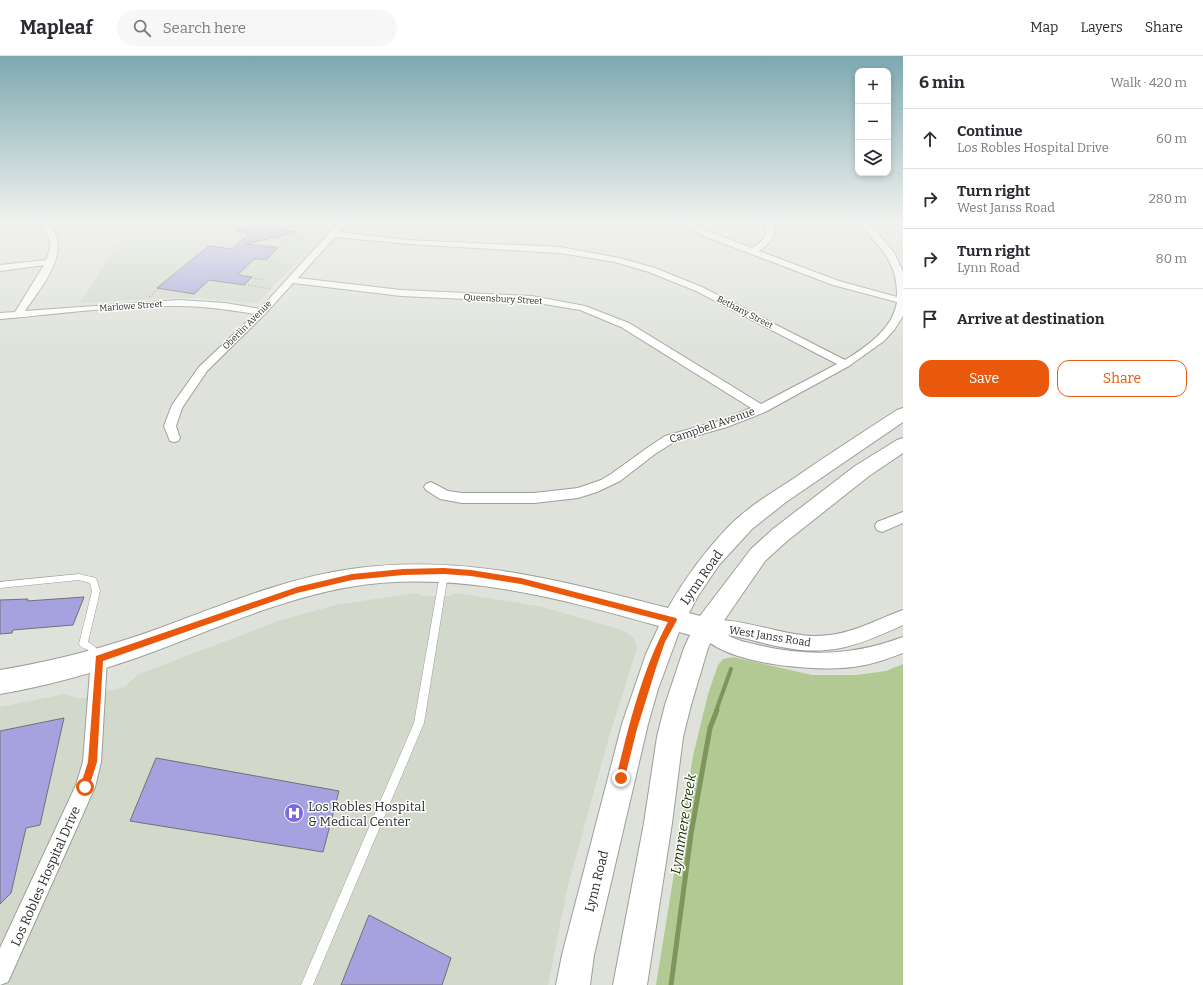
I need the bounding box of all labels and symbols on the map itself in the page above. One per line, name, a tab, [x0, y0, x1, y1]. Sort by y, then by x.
street label: Queensbury Street	[463, 292, 543, 306]
street label: Bethany Street	[715, 294, 775, 331]
street label: Oberlin Avenue	[220, 298, 274, 352]
street label: Marlowe Street	[99, 299, 164, 313]
street label: Campbell Avenue	[668, 405, 757, 446]
street label: Lynn Road	[677, 547, 726, 607]
street label: West Janss Road	[728, 624, 812, 649]
route end	[612, 769, 630, 787]
water label: Lynnmere Creek	[667, 772, 700, 875]
route start	[76, 778, 94, 796]
place label: Los Robles Hospital & Medical Center	[308, 799, 425, 829]
hospital icon: Los Robles Hospital & Medical Center	[283, 802, 305, 824]
street label: Los Robles Hospital Drive	[8, 804, 83, 949]
street label: Lynn Road	[582, 848, 611, 913]

